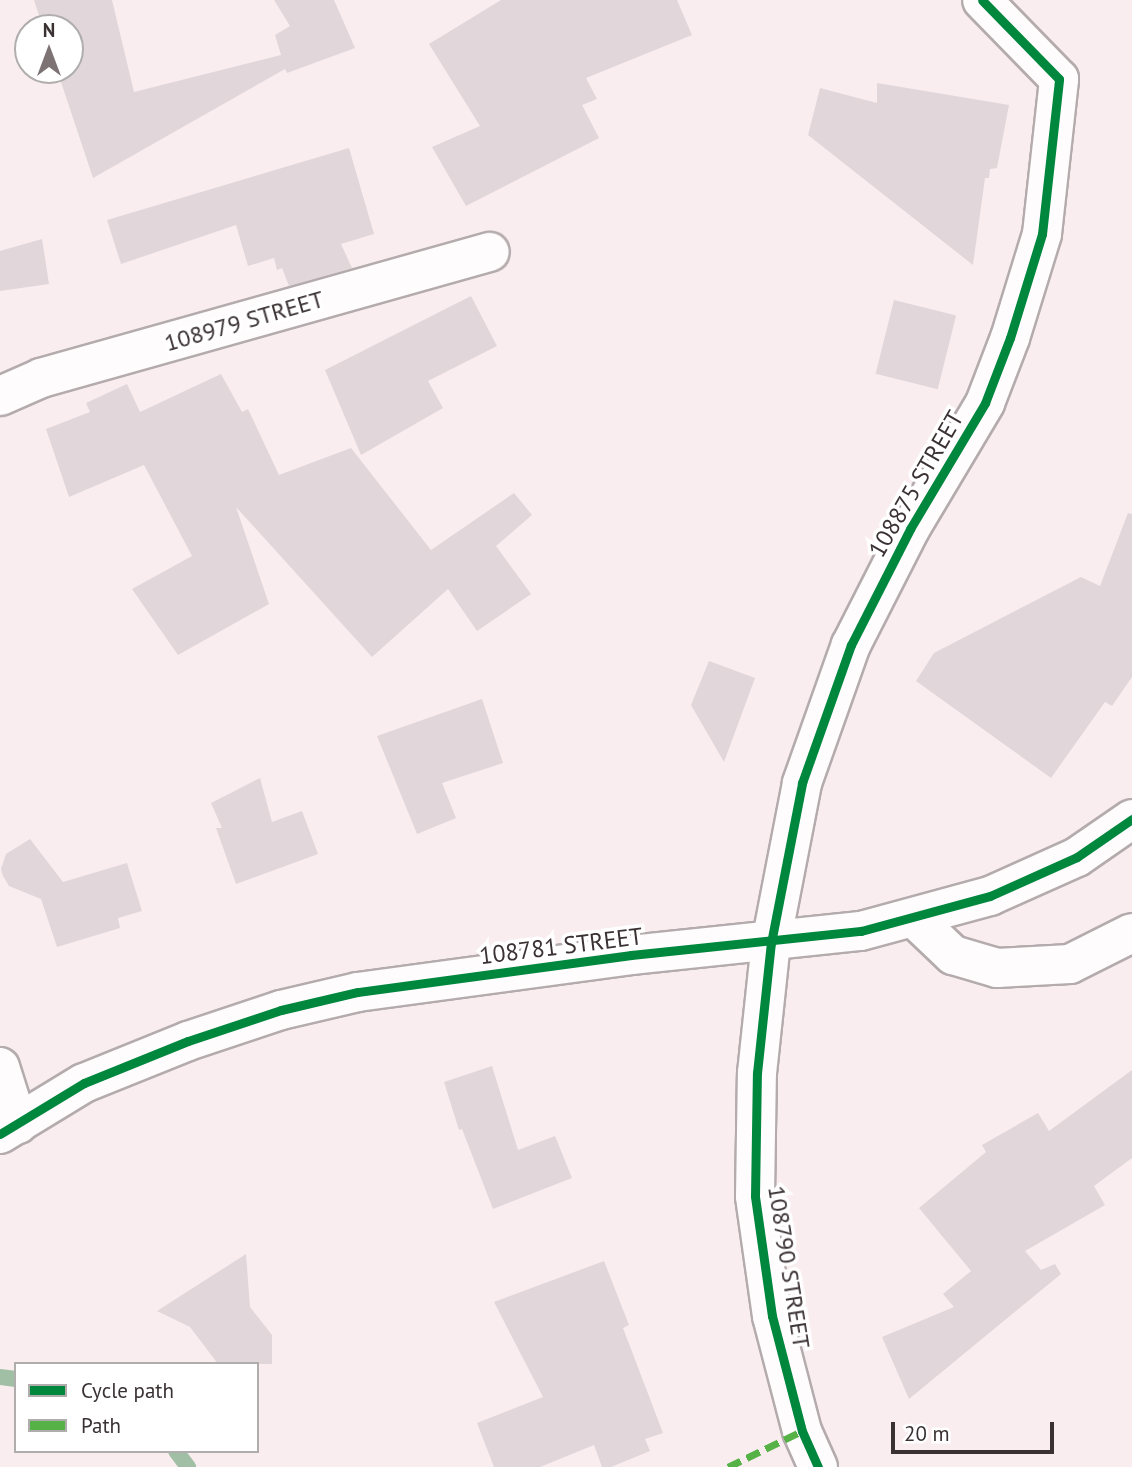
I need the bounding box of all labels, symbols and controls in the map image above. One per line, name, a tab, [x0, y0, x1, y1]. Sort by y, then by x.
north arrow	[14, 14, 84, 84]
text: N	[43, 18, 55, 42]
street label: 108979 STREET	[161, 285, 327, 357]
street label: 108875 STREET	[862, 406, 970, 562]
street label: 108781 STREET	[478, 922, 644, 970]
street label: 108790 STREET	[762, 1184, 816, 1350]
legend	[14, 1362, 259, 1453]
text: Cycle path	[81, 1377, 174, 1404]
scale bar	[894, 1408, 1057, 1452]
text: Path	[81, 1412, 121, 1439]
text: 20 m	[904, 1420, 950, 1447]

